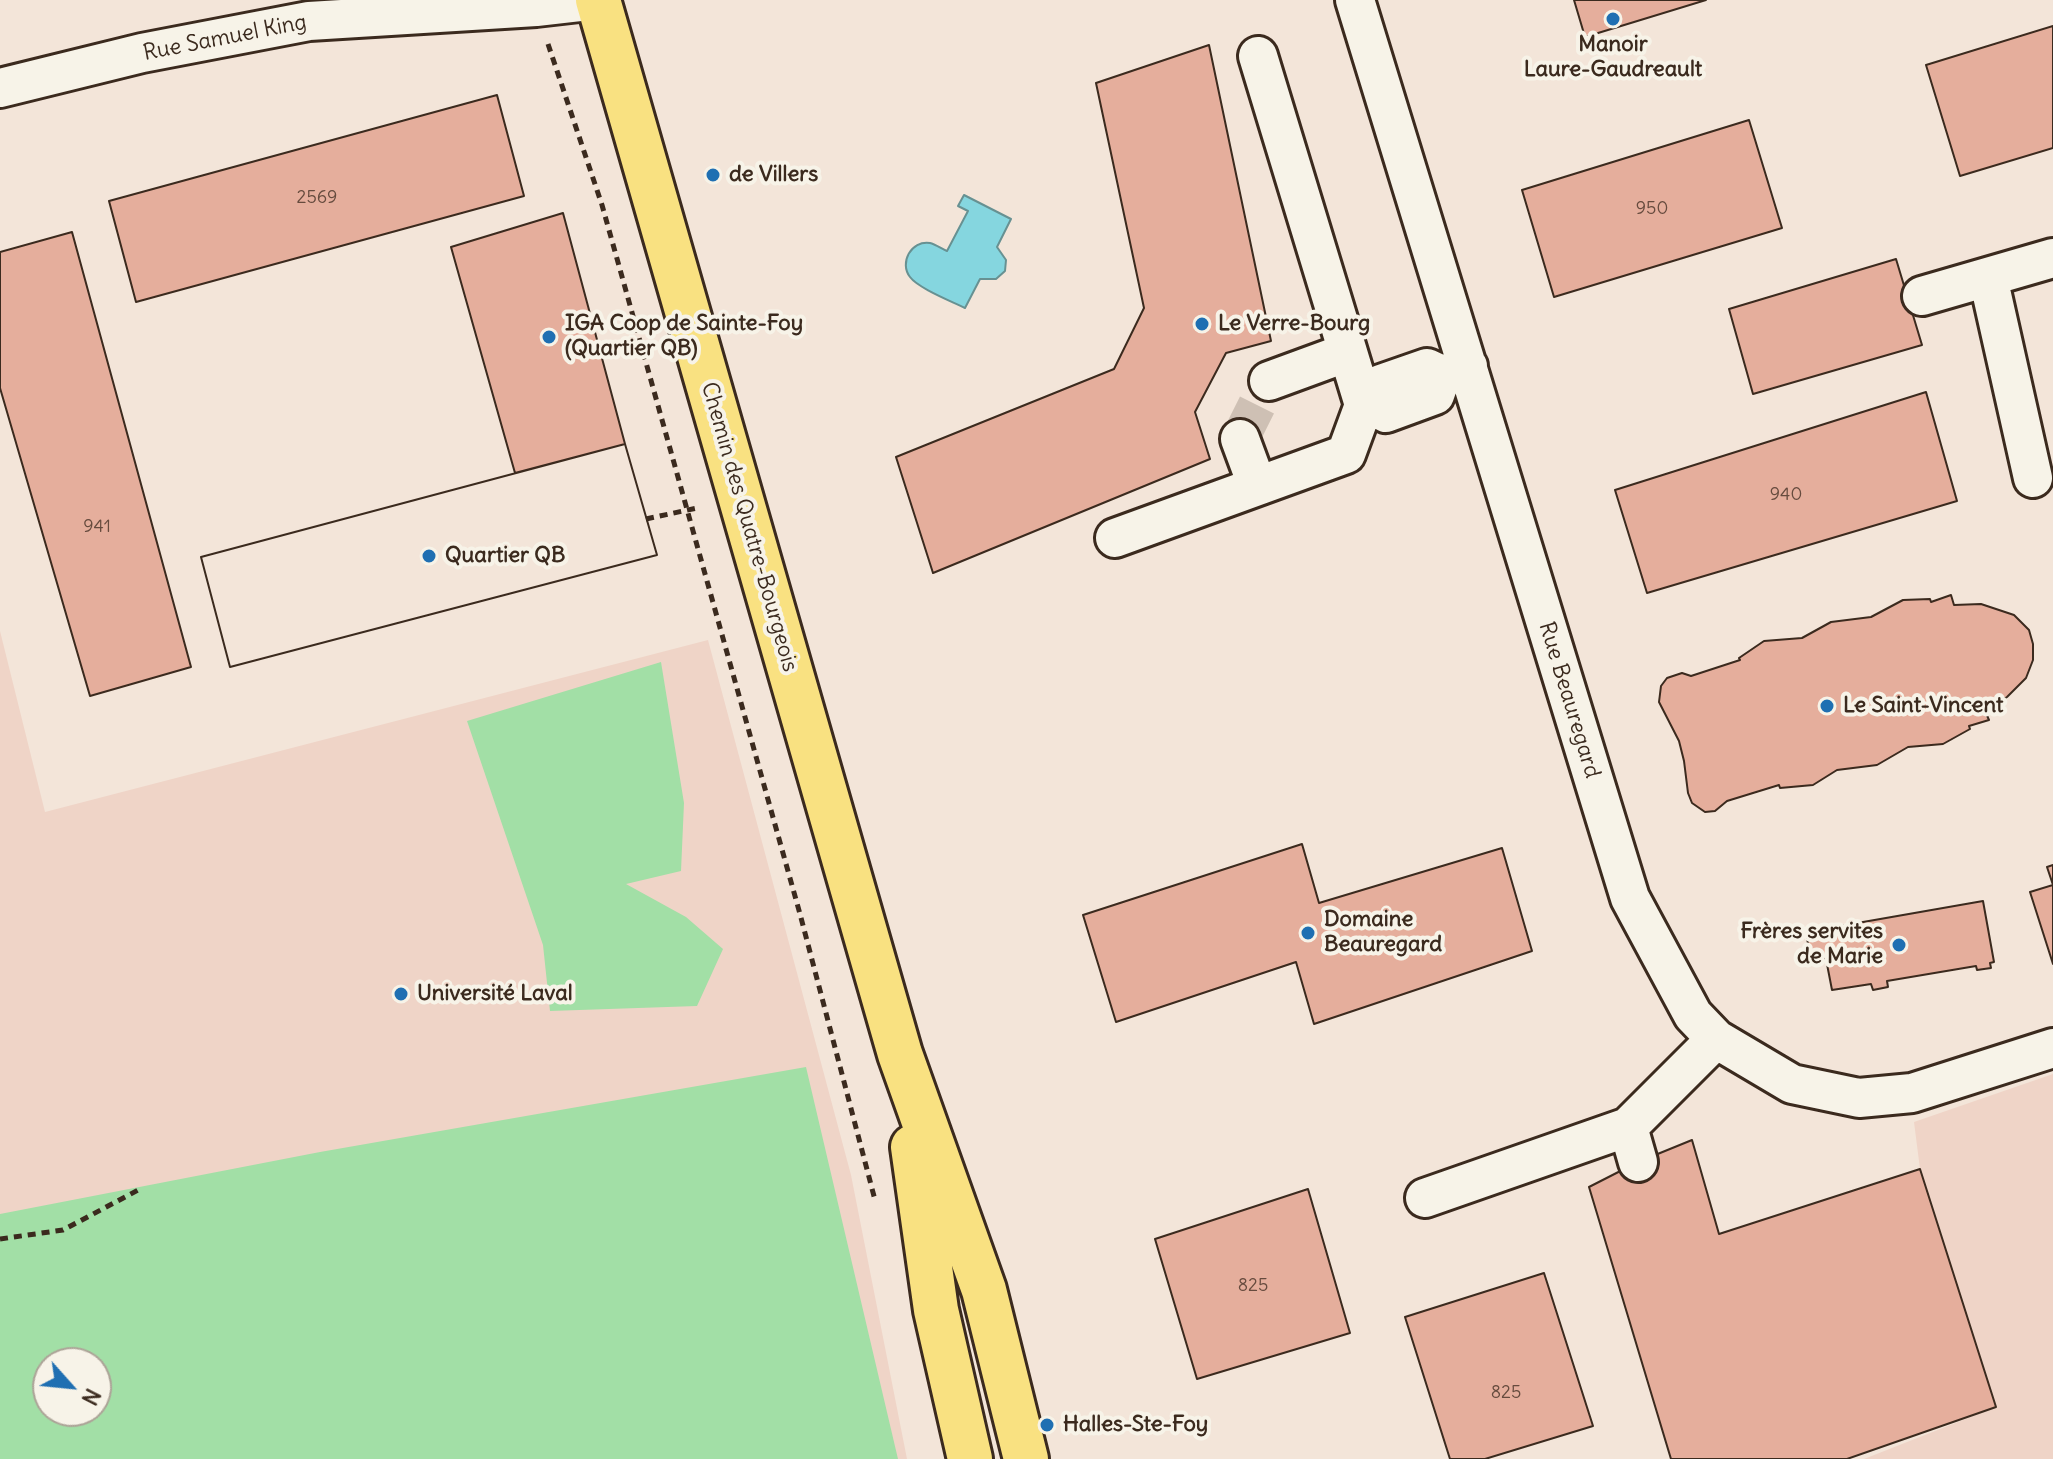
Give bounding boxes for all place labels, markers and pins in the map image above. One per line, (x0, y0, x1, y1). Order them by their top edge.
marker: Manoir Laure-Gaudreault (1604, 10, 1622, 28)
place label: Manoir Laure-Gaudreault (1524, 32, 1702, 84)
place label: de Villers (729, 162, 818, 188)
marker: de Villers (704, 166, 722, 184)
place label: IGA Coop de Sainte-Foy (Quartier QB) (565, 311, 803, 362)
place label: Le Verre-Bourg (1218, 311, 1370, 337)
marker: Le Verre-Bourg (1193, 315, 1211, 333)
marker: IGA Coop de Sainte-Foy (Quartier QB) (540, 328, 558, 346)
place label: Quartier QB (445, 543, 565, 569)
marker: Quartier QB (420, 547, 438, 565)
place label: Le Saint-Vincent (1843, 693, 2003, 719)
marker: Le Saint-Vincent (1818, 697, 1836, 715)
place label: Domaine Beauregard (1324, 907, 1442, 958)
place label: Frères servites de Marie (1740, 919, 1883, 970)
marker: Domaine Beauregard (1299, 924, 1317, 942)
marker: Frères servites de Marie (1890, 936, 1908, 954)
place label: Université Laval (417, 981, 573, 1007)
marker: Université Laval (392, 985, 410, 1003)
place label: Halles-Ste-Foy (1063, 1412, 1208, 1438)
marker: Halles-Ste-Foy (1038, 1416, 1056, 1434)

